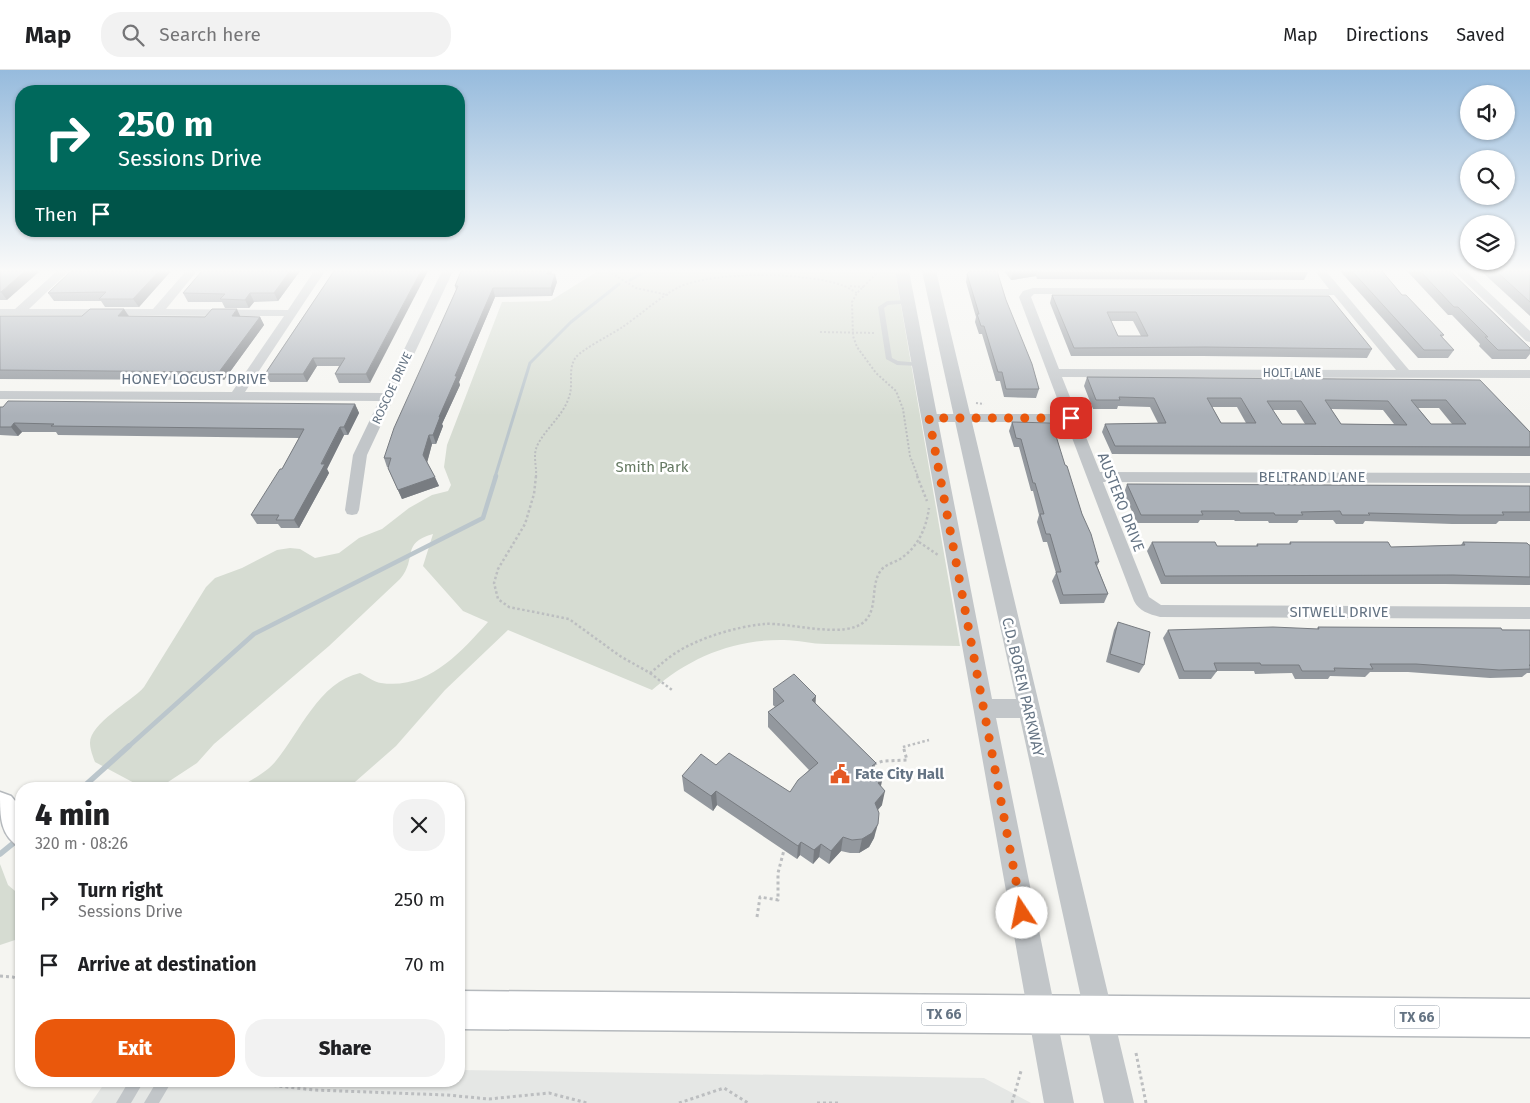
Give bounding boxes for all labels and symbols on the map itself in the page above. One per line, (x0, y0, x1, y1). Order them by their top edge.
street label: ROSCOE DRIVE (369, 350, 415, 426)
street label: HOLT LANE (1263, 366, 1321, 380)
street label: HONEY LOCUST DRIVE (121, 370, 267, 388)
pin (1050, 397, 1092, 439)
street label: AUSTERO DRIVE (1094, 450, 1148, 554)
park label: Smith Park (616, 458, 689, 476)
street label: BELTRAND LANE (1258, 468, 1366, 486)
street label: SITWELL DRIVE (1289, 603, 1389, 621)
street label: C.D. BOREN PARKWAY (998, 616, 1048, 759)
public building icon: Fate City Hall (829, 763, 851, 785)
place label: Fate City Hall (855, 765, 944, 783)
position arrow (995, 886, 1047, 938)
road number: TX 66 (922, 1002, 966, 1026)
road number: TX 66 (1394, 1006, 1440, 1029)

